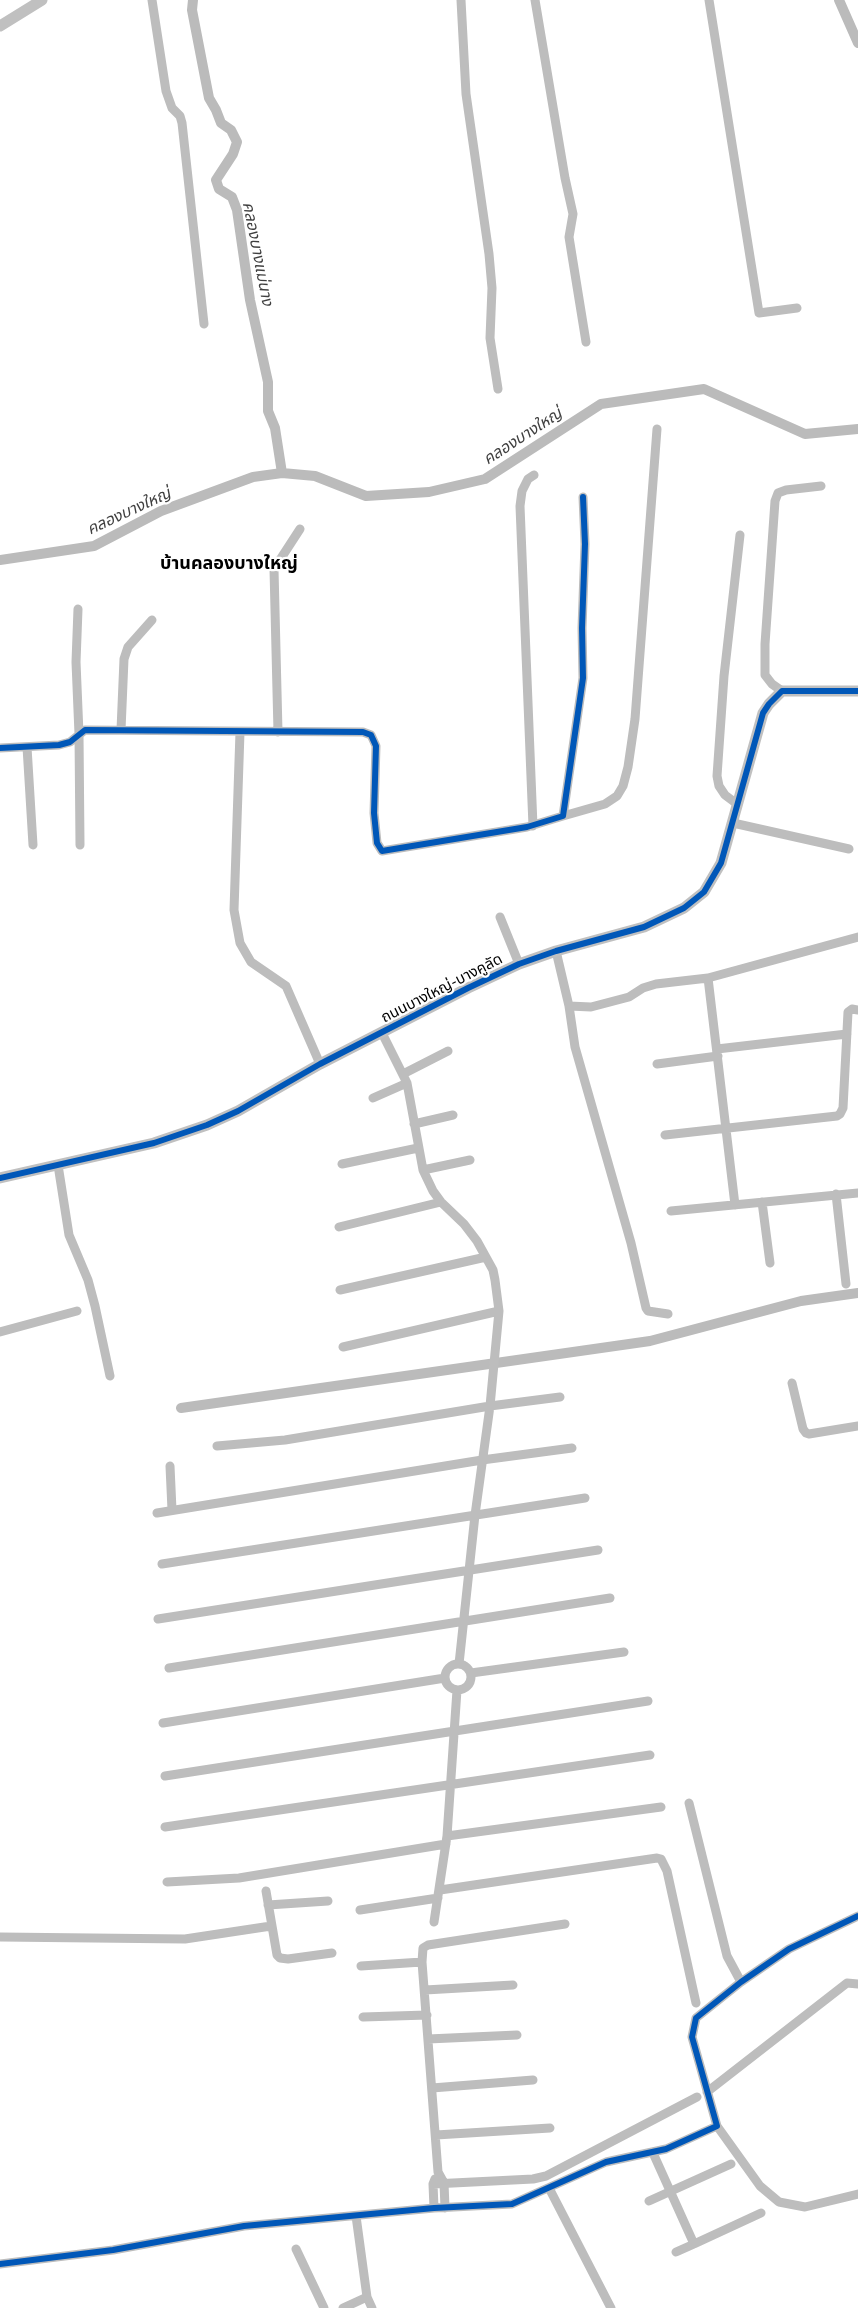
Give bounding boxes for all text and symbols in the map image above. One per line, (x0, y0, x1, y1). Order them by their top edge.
water label: คลองบางแม่นาง (238, 200, 276, 308)
water label: คลองบางใหญ่ (480, 404, 566, 470)
water label: คลองบางใหญ่ (84, 484, 174, 540)
district label: บ้านคลองบางใหญ่ (160, 553, 298, 575)
street label: ถนนบางใหญ่-บางคูลัด (378, 951, 506, 1027)

